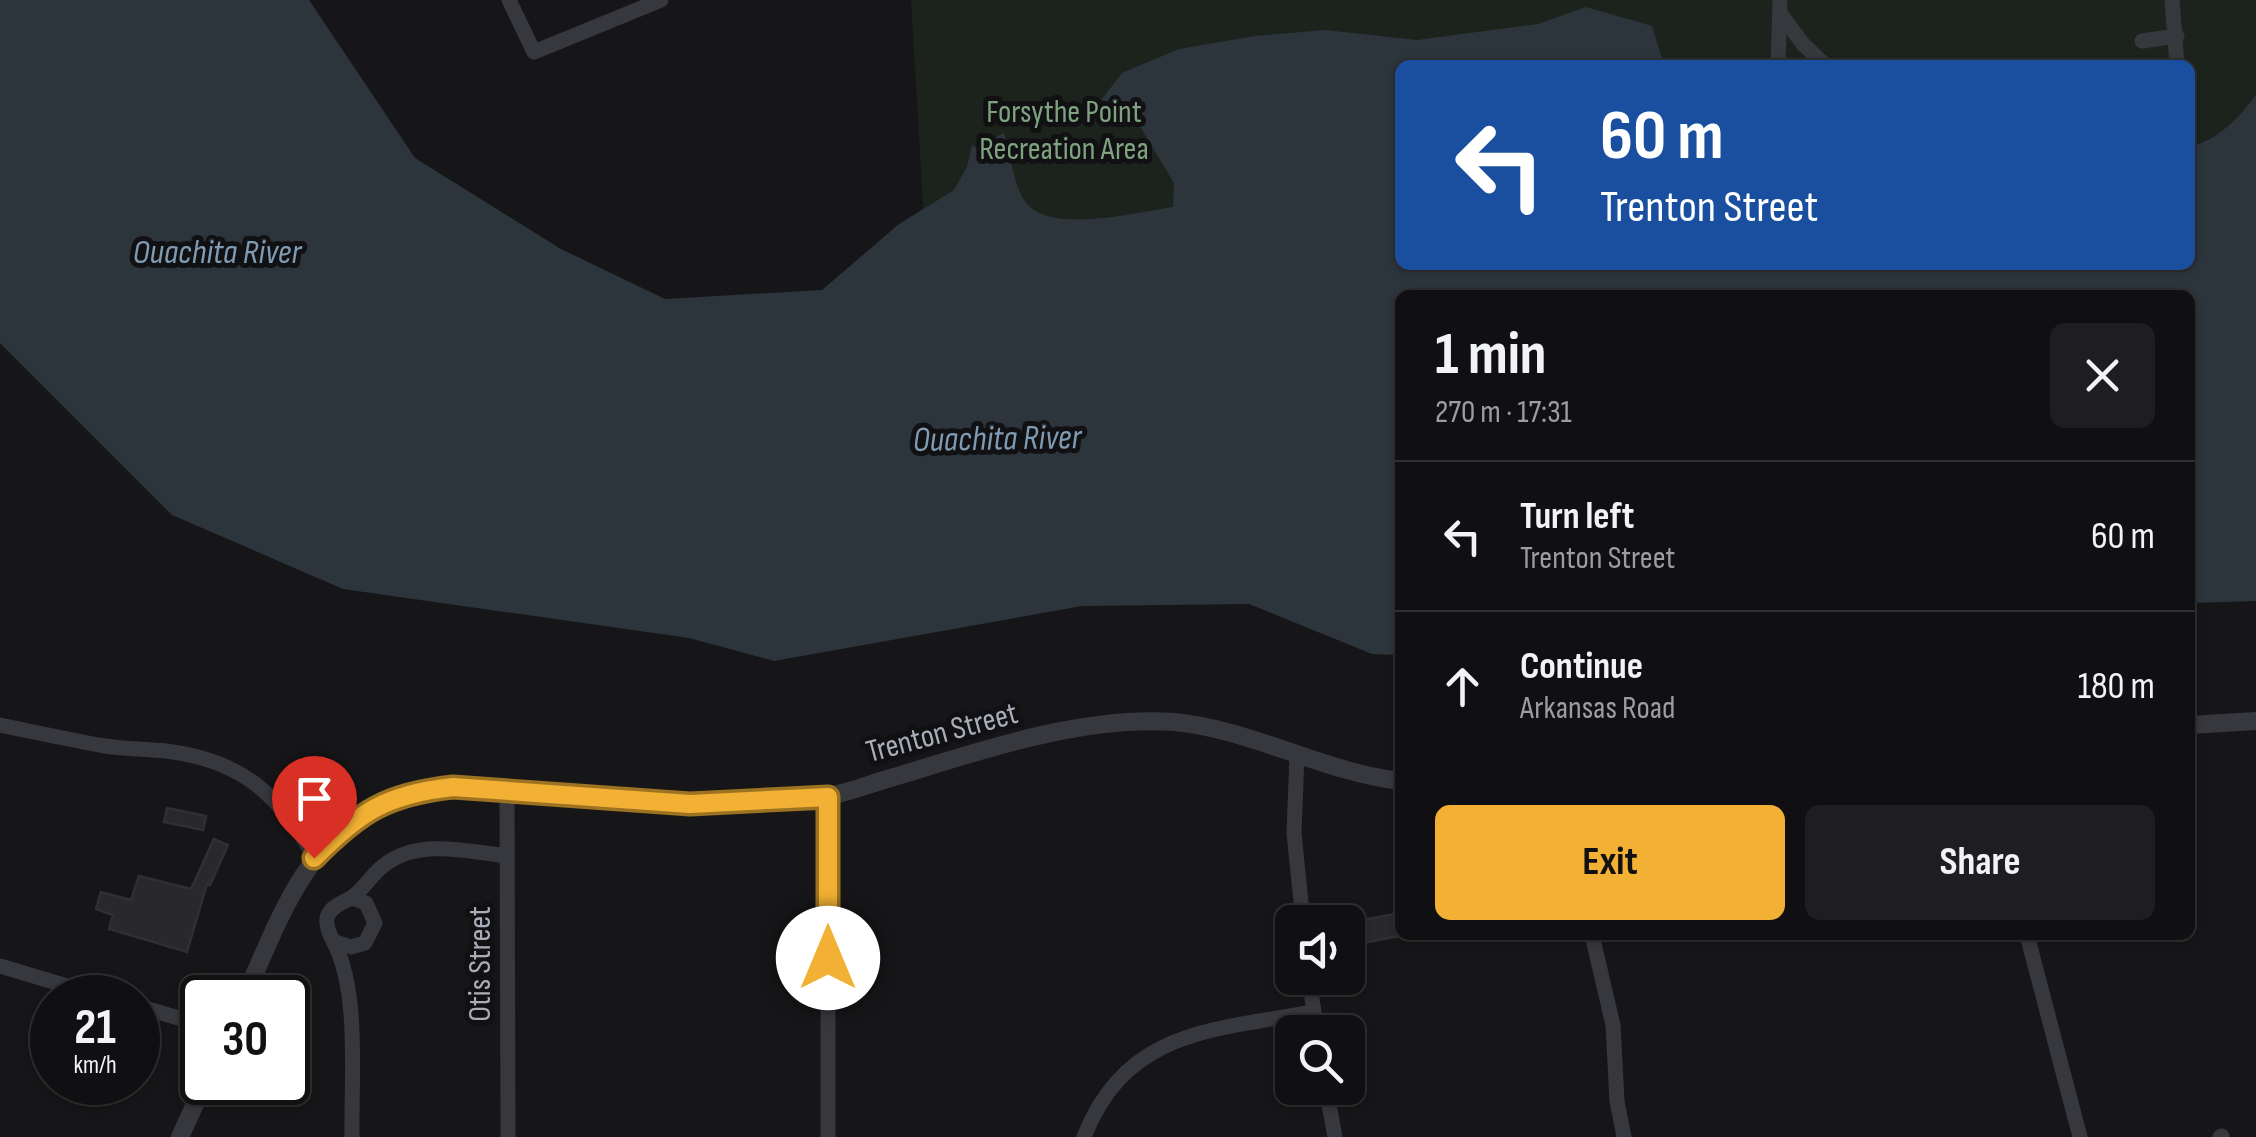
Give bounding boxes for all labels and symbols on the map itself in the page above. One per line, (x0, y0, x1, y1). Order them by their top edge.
park label: Forsythe Point Recreation Area (979, 93, 1149, 169)
water label: Ouachita River (133, 231, 302, 274)
water label: Ouachita River (912, 416, 1083, 462)
street label: Trenton Street (862, 694, 1022, 772)
pin (272, 756, 357, 859)
street label: Otis Street (461, 906, 500, 1022)
position arrow (776, 906, 880, 1010)
speed limit sign: 30 (180, 975, 310, 1105)

